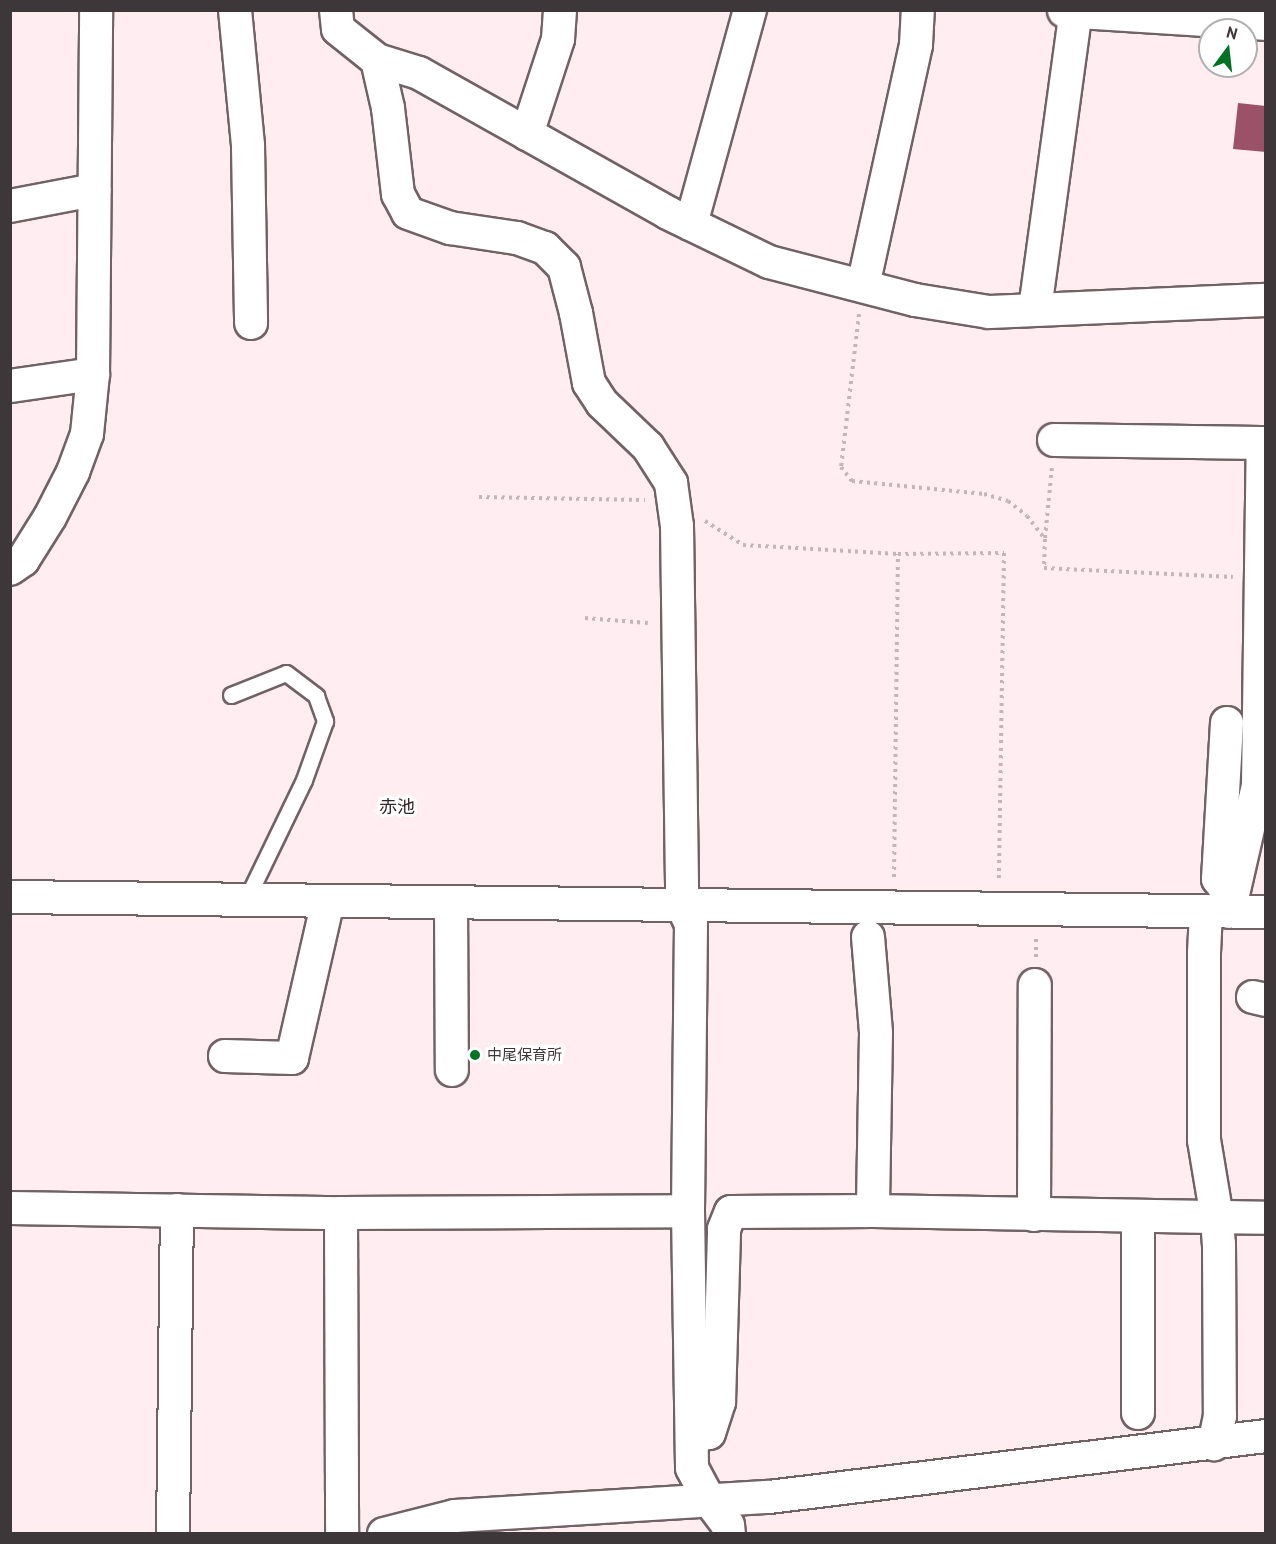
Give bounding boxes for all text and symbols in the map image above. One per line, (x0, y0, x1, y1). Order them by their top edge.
north arrow (1198, 18, 1258, 78)
text: N (1224, 22, 1240, 44)
district label: 赤池 (379, 796, 415, 818)
place label: 中尾保育所 (487, 1046, 562, 1064)
marker: 中尾保育所 (468, 1048, 482, 1062)

